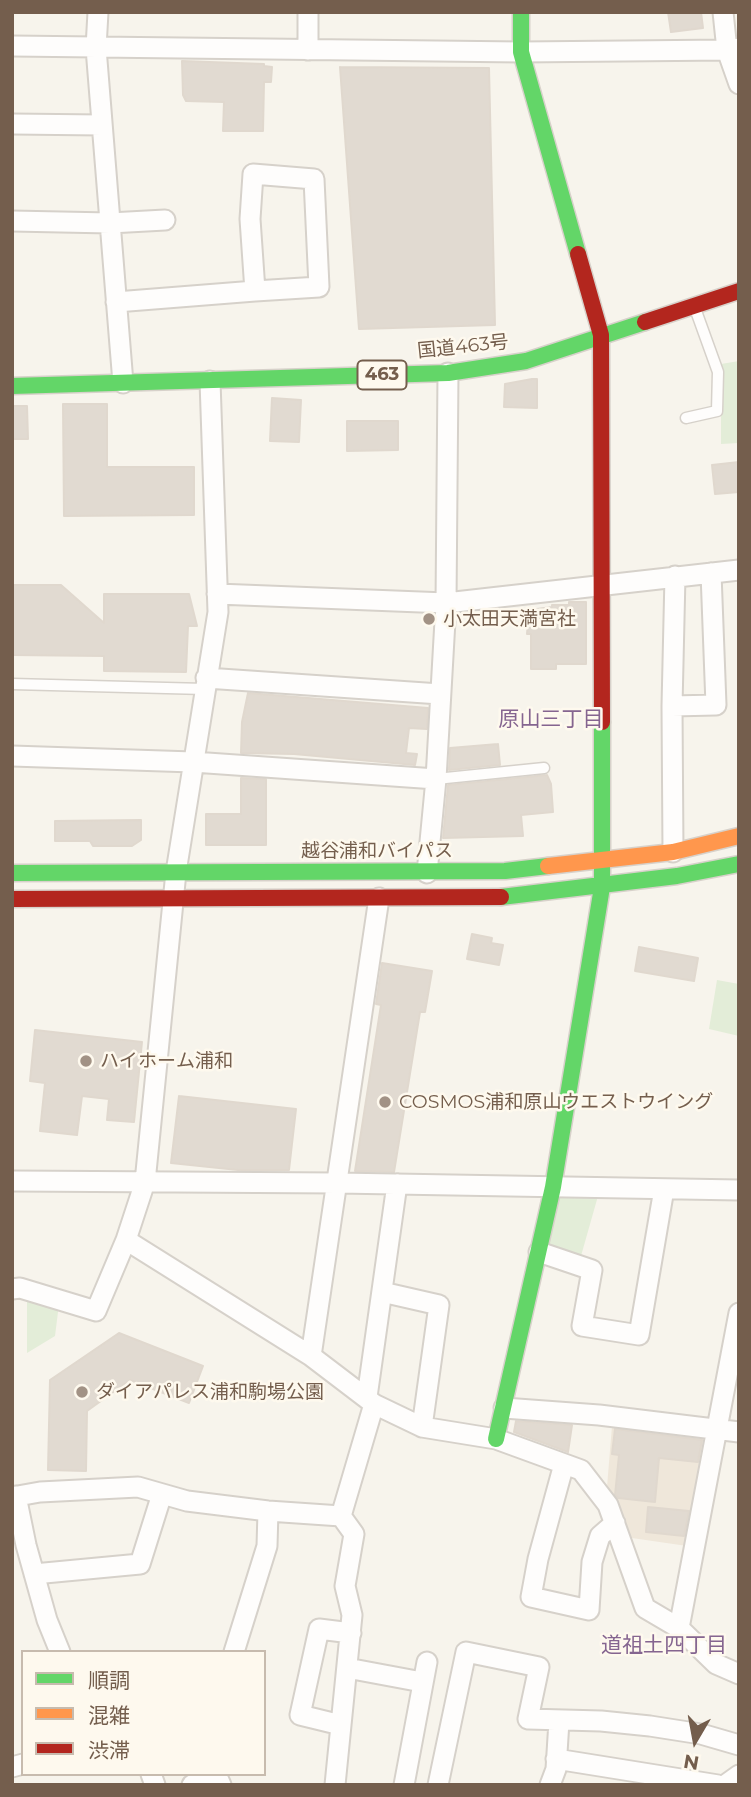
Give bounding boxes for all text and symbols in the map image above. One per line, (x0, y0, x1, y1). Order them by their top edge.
street label: 国道463号 (416, 331, 510, 363)
road number: 463 (358, 360, 406, 390)
place label: 小太田天満宮社 (443, 608, 576, 630)
marker: 小太田天満宮社 (421, 611, 437, 627)
district label: 原山三丁目 (499, 707, 603, 733)
street label: 越谷浦和バイパス (301, 840, 453, 862)
place label: ハイホーム浦和 (100, 1050, 233, 1072)
marker: ハイホーム浦和 (78, 1053, 94, 1069)
place label: COSMOS浦和原山ウエストウイング (399, 1091, 713, 1113)
marker: COSMOS浦和原山ウエストウイング (377, 1094, 393, 1110)
place label: ダイアパレス浦和駒場公園 (96, 1381, 324, 1403)
marker: ダイアパレス浦和駒場公園 (74, 1384, 90, 1400)
district label: 道祖土四丁目 (601, 1633, 727, 1659)
legend (21, 1650, 266, 1776)
text: 順調 (88, 1668, 130, 1693)
text: 混雑 (88, 1703, 130, 1728)
north arrow (660, 1706, 730, 1776)
text: 渋滞 (88, 1738, 130, 1763)
text: N (682, 1750, 701, 1775)

